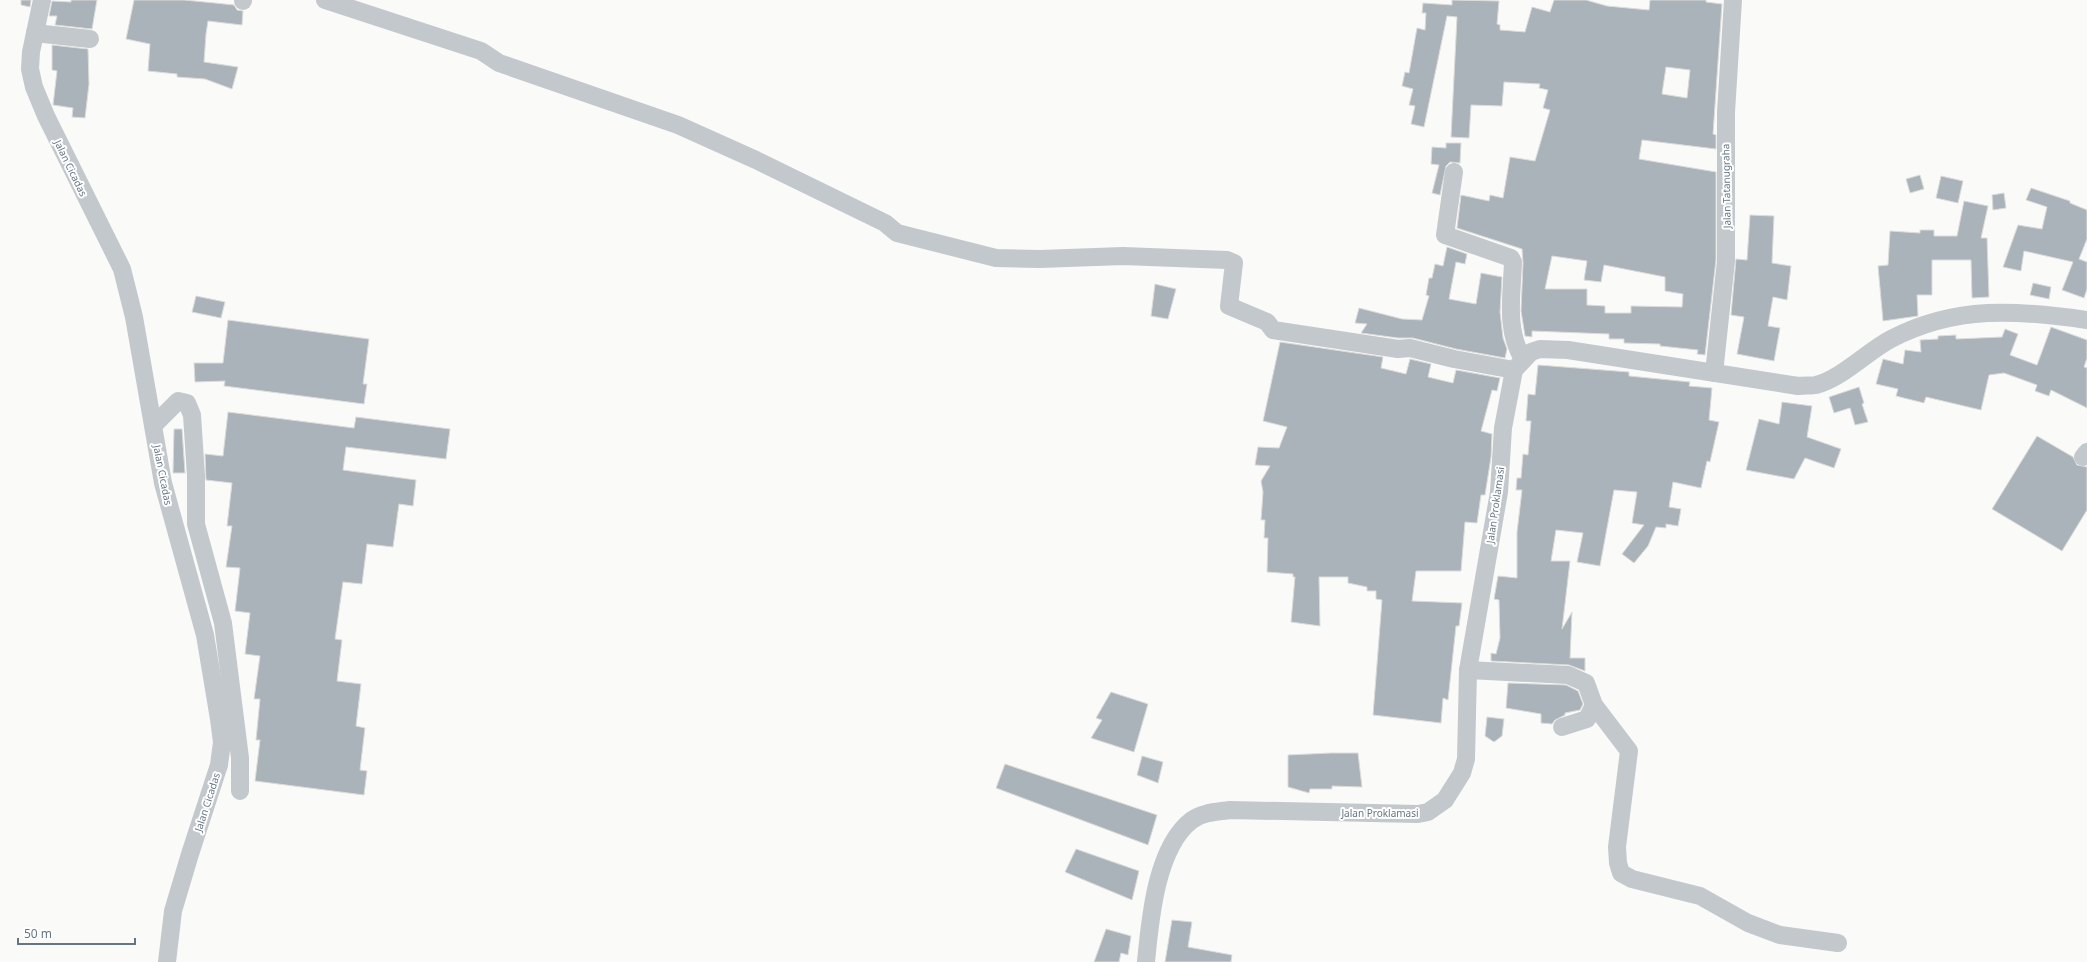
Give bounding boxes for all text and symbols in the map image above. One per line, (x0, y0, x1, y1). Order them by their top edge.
street label: Jalan Cicadas (51, 137, 91, 199)
street label: Jalan Tatanugraha (1718, 144, 1734, 229)
street label: Jalan Cicadas (150, 443, 176, 507)
street label: Jalan Proklamasi (1483, 466, 1507, 545)
street label: Jalan Cicadas (191, 771, 223, 834)
street label: Jalan Proklamasi (1340, 806, 1419, 820)
scale bar (18, 920, 135, 946)
text: 50 m (24, 925, 52, 942)

